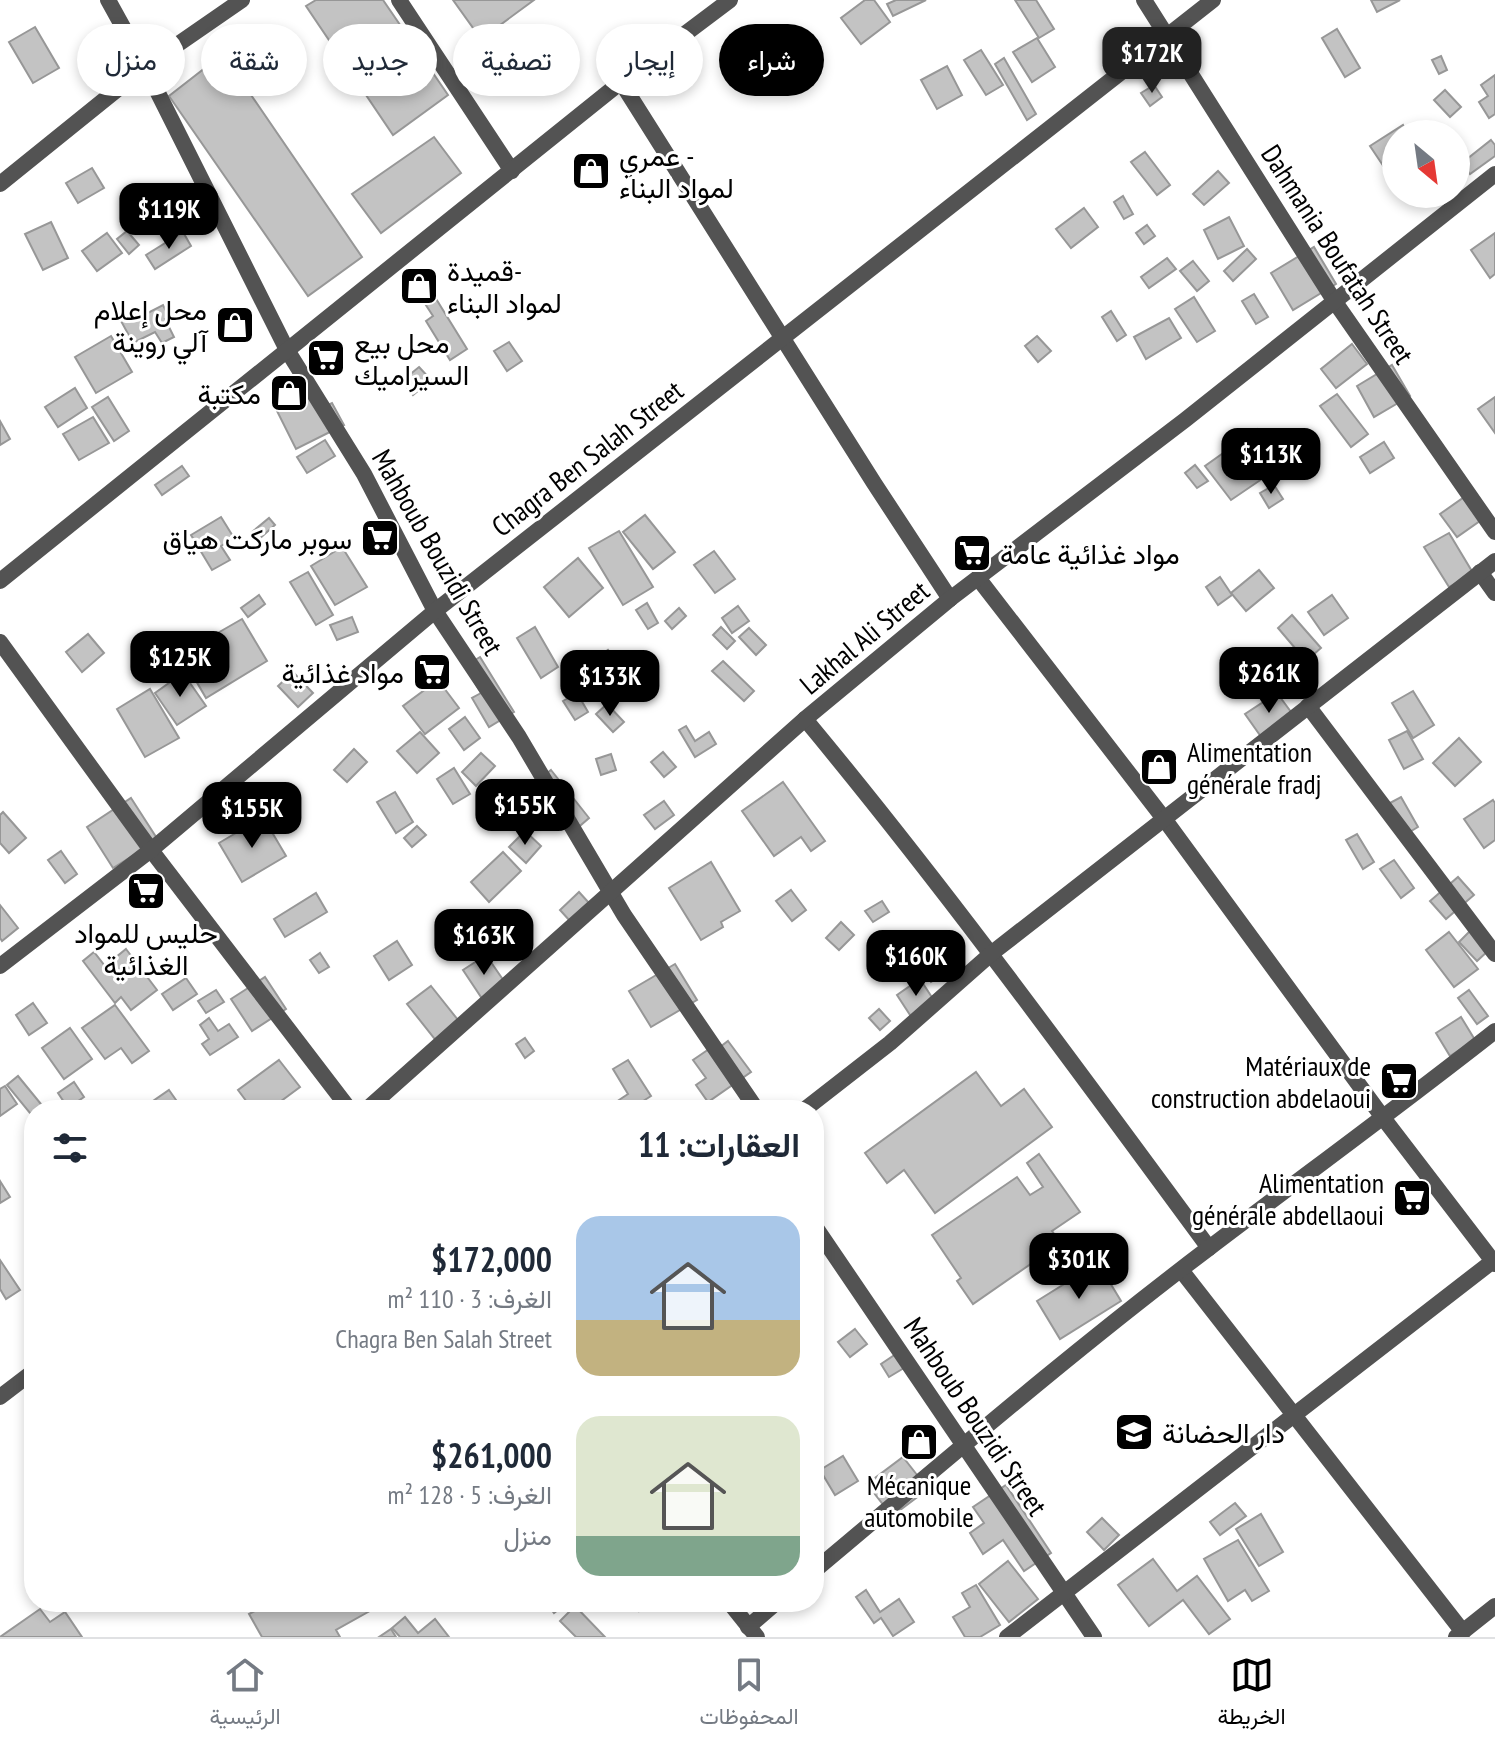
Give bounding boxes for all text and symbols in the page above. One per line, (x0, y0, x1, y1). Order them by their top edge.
chip: منزل (77, 24, 185, 96)
chip: شقة (201, 24, 307, 96)
chip: جديد (323, 24, 437, 96)
chip: تصفية (453, 24, 580, 96)
chip: إيجار (596, 24, 703, 96)
chip: شراء (719, 24, 824, 96)
pin: $172K (1096, 27, 1208, 95)
text: $172K (1120, 36, 1184, 69)
north arrow (1382, 120, 1470, 208)
map controls (1382, 120, 1470, 208)
place label: عمري - لمواد البناء (619, 137, 734, 206)
street label: Dahmania Boufatah Street (1253, 137, 1423, 371)
shop icon: عمري - لمواد البناء (570, 150, 612, 192)
pin: $119K (113, 183, 225, 251)
text: $119K (137, 192, 201, 225)
place label: قميدة- لمواد البناء (447, 252, 562, 321)
shop icon: قميدة- لمواد البناء (398, 265, 440, 307)
place label: محل إعلام آلي روينة (94, 291, 209, 365)
shop icon: محل إعلام آلي روينة (214, 304, 256, 346)
place label: محل بيع السيراميك (354, 324, 469, 393)
supermarket icon: محل بيع السيراميك (305, 337, 347, 379)
street label: Chagra Ben Salah Street (484, 371, 691, 544)
shop icon: مكتبة (268, 372, 310, 414)
place label: مكتبة (198, 375, 261, 412)
pin: $113K (1215, 428, 1327, 496)
text: $113K (1239, 437, 1303, 470)
street label: Mahboub Bouzidi Street (364, 442, 512, 662)
supermarket icon: سوبر ماركت هياق (359, 517, 401, 559)
place label: سوبر ماركت هياق (163, 520, 352, 557)
supermarket icon: مواد غذائية عامة (951, 532, 993, 574)
place label: مواد غذائية عامة (1000, 535, 1180, 572)
street label: Lakhal Ali Street (791, 572, 937, 702)
pin: $125K (124, 631, 236, 699)
text: $125K (148, 640, 212, 673)
pin: $261K (1213, 647, 1325, 715)
pin: $133K (554, 650, 666, 718)
supermarket icon: مواد غذائية (411, 651, 453, 693)
place label: مواد غذائية (282, 654, 404, 691)
text: $261K (1237, 656, 1301, 689)
text: $133K (578, 659, 642, 692)
place label: Alimentation générale fradj (1187, 733, 1322, 802)
shop icon: Alimentation générale fradj (1138, 746, 1180, 788)
pin: $155K (469, 779, 581, 847)
pin: $155K (196, 782, 308, 850)
text: $155K (493, 788, 557, 821)
text: $155K (220, 791, 284, 824)
supermarket icon: حليس للمواد الغذائية (125, 870, 167, 912)
pin: $163K (428, 909, 540, 977)
place label: حليس للمواد الغذائية (74, 914, 218, 983)
text: $163K (452, 918, 516, 951)
pin: $160K (860, 930, 972, 998)
text: $160K (884, 939, 948, 972)
place label: Matériaux de construction abdelaoui (1151, 1047, 1371, 1116)
supermarket icon: Matériaux de construction abdelaoui (1378, 1060, 1420, 1102)
text: العقارات: 11 (638, 1122, 800, 1166)
icon: filters (48, 1126, 92, 1170)
place label: Alimentation générale abdellaoui (1192, 1164, 1384, 1233)
supermarket icon: Alimentation générale abdellaoui (1391, 1177, 1433, 1219)
pin: $301K (1023, 1233, 1135, 1301)
text: $172,000 (431, 1237, 552, 1281)
text: $301K (1047, 1242, 1111, 1275)
icon: home (640, 1248, 736, 1344)
text: الغرف: 3 · 110 m² (388, 1282, 552, 1315)
street label: Mahboub Bouzidi Street (896, 1310, 1056, 1523)
text: Chagra Ben Salah Street (335, 1322, 552, 1355)
school or university icon: دار الحضانة (1113, 1411, 1155, 1453)
place label: دار الحضانة (1162, 1414, 1285, 1451)
shop icon: Mécanique automobile (898, 1421, 940, 1463)
text: $261,000 (431, 1433, 552, 1477)
icon: home (640, 1448, 736, 1544)
place label: Mécanique automobile (864, 1466, 974, 1535)
text: الغرف: 5 · 128 m² (388, 1478, 552, 1511)
text: منزل (503, 1519, 552, 1552)
tab: الرئيسية (209, 1653, 281, 1736)
tab: المحفوظات (699, 1653, 799, 1736)
tab: الخريطة (1218, 1653, 1286, 1736)

